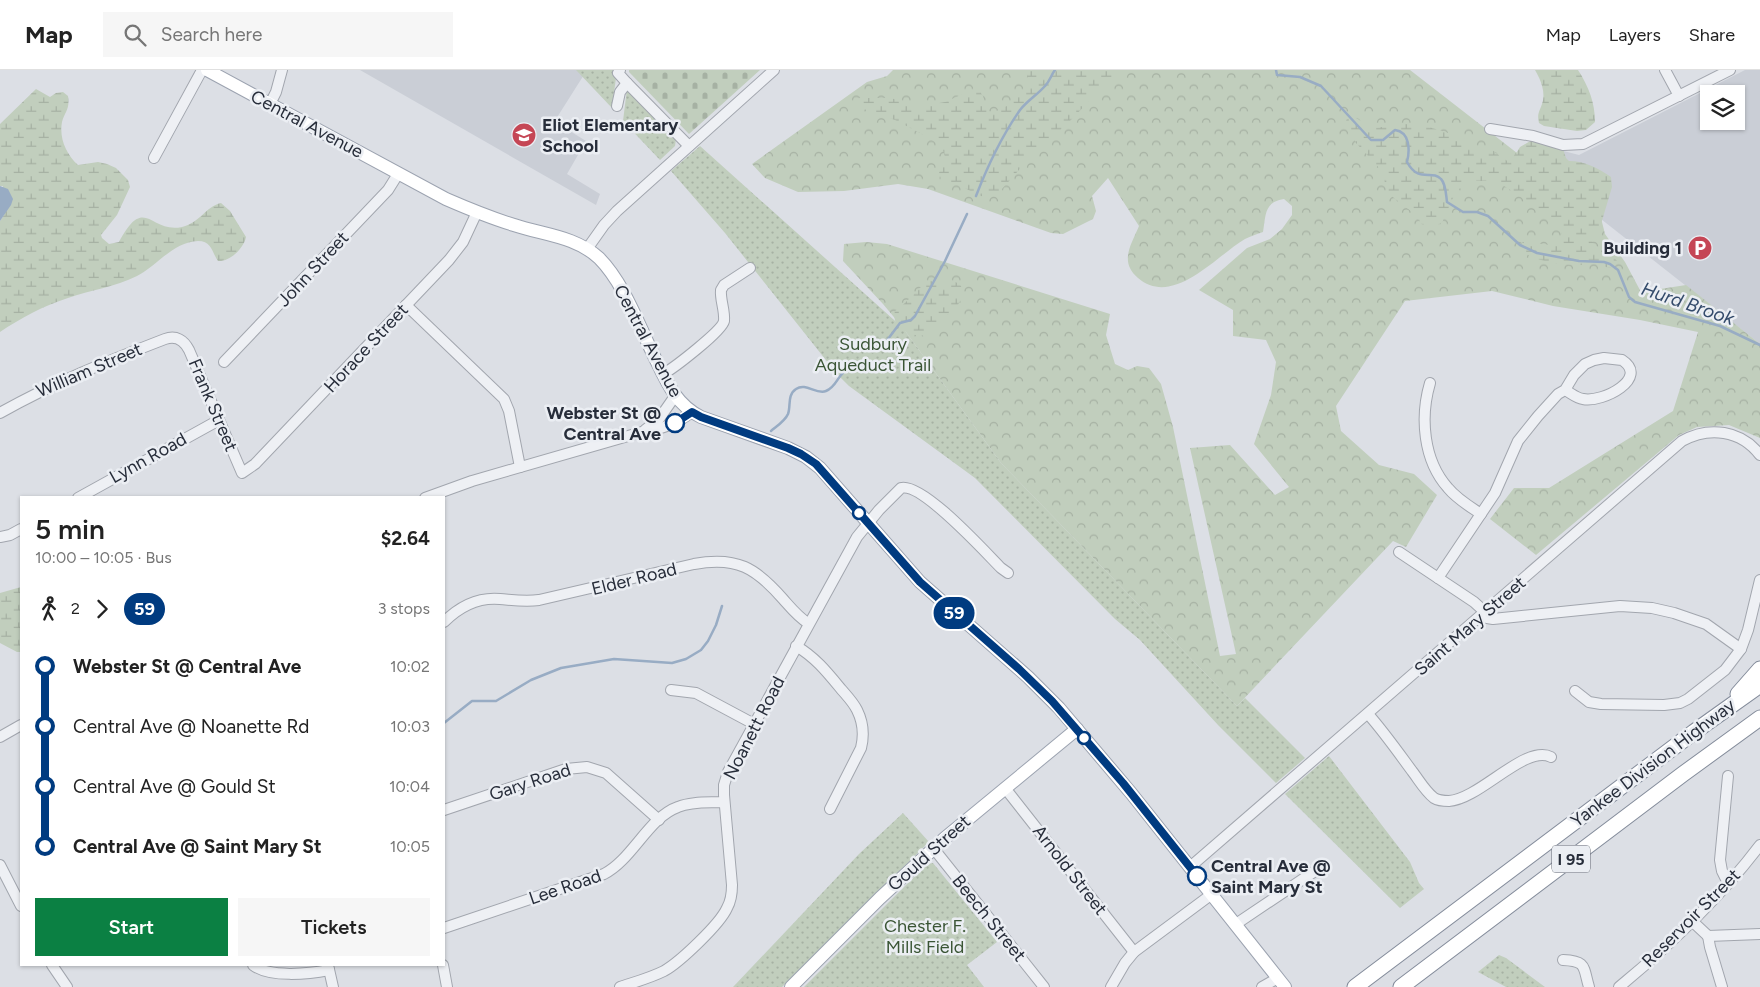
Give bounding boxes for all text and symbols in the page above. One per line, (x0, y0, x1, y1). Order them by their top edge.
search box (103, 12, 453, 57)
text: Map (25, 20, 73, 49)
icon: search (121, 21, 149, 49)
text: Search here (161, 23, 262, 46)
text: Map (1546, 24, 1581, 46)
text: Layers (1609, 24, 1661, 46)
text: Share (1689, 24, 1735, 46)
street label: Central Avenue (247, 85, 367, 163)
map controls (1700, 85, 1745, 130)
button: layers (1700, 85, 1745, 130)
place label: Eliot Elementary School (542, 114, 679, 157)
school or university icon: Eliot Elementary School (511, 122, 537, 148)
street label: John Street (273, 227, 353, 311)
parking icon: Building 1 (1687, 235, 1713, 261)
place label: Building 1 (1603, 237, 1682, 259)
water label: Hurd Brook (1638, 277, 1738, 330)
street label: Central Avenue (609, 281, 687, 401)
street label: Horace Street (319, 299, 413, 397)
park label: Sudbury Aqueduct Trail (815, 333, 931, 376)
street label: William Street (33, 338, 145, 402)
street label: Frank Street (184, 355, 242, 455)
place label: Webster St @ Central Ave (546, 402, 661, 445)
marker: Webster St @ Central Ave (665, 413, 685, 433)
street label: Lynn Road (106, 428, 190, 488)
unlabelled marker (852, 506, 866, 520)
text: 5 min (35, 512, 105, 546)
text: $2.64 (381, 527, 430, 550)
text: 10:00 – 10:05 · Bus (35, 548, 172, 567)
street label: Elder Road (589, 558, 679, 600)
street label: Saint Mary Street (1410, 571, 1530, 680)
icon: walk (35, 595, 63, 623)
icon: forward (88, 595, 116, 623)
line badge: 59 (932, 597, 976, 629)
text: 59 (134, 598, 155, 620)
text: 2 (71, 599, 80, 618)
text: 3 stops (378, 599, 430, 618)
text: 59 (944, 602, 964, 624)
text: Webster St @ Central Ave (73, 655, 301, 678)
text: 10:02 (390, 657, 430, 676)
street label: Noanett Road (719, 673, 789, 783)
street label: Yankee Division Highway (1567, 694, 1740, 832)
text: Central Ave @ Noanette Rd (73, 715, 310, 738)
text: 10:03 (390, 717, 430, 736)
unlabelled marker (1077, 731, 1091, 745)
street label: Gary Road (487, 759, 573, 805)
text: Central Ave @ Gould St (73, 775, 276, 798)
text: 10:04 (389, 777, 430, 796)
street label: Gould Street (883, 810, 975, 896)
street label: Arnold Street (1028, 821, 1112, 920)
text: Central Ave @ Saint Mary St (73, 835, 322, 858)
text: 10:05 (390, 837, 430, 856)
road number: I 95 (1552, 846, 1590, 872)
place label: Central Ave @ Saint Mary St (1211, 855, 1331, 898)
street label: Lee Road (526, 864, 604, 910)
street label: Reservoir Street (1637, 864, 1745, 972)
marker: Central Ave @ Saint Mary St (1187, 866, 1207, 886)
street label: Beech Street (947, 870, 1031, 966)
button: Start (35, 898, 228, 956)
button: Tickets (238, 898, 430, 956)
park label: Chester F. Mills Field (884, 915, 966, 958)

